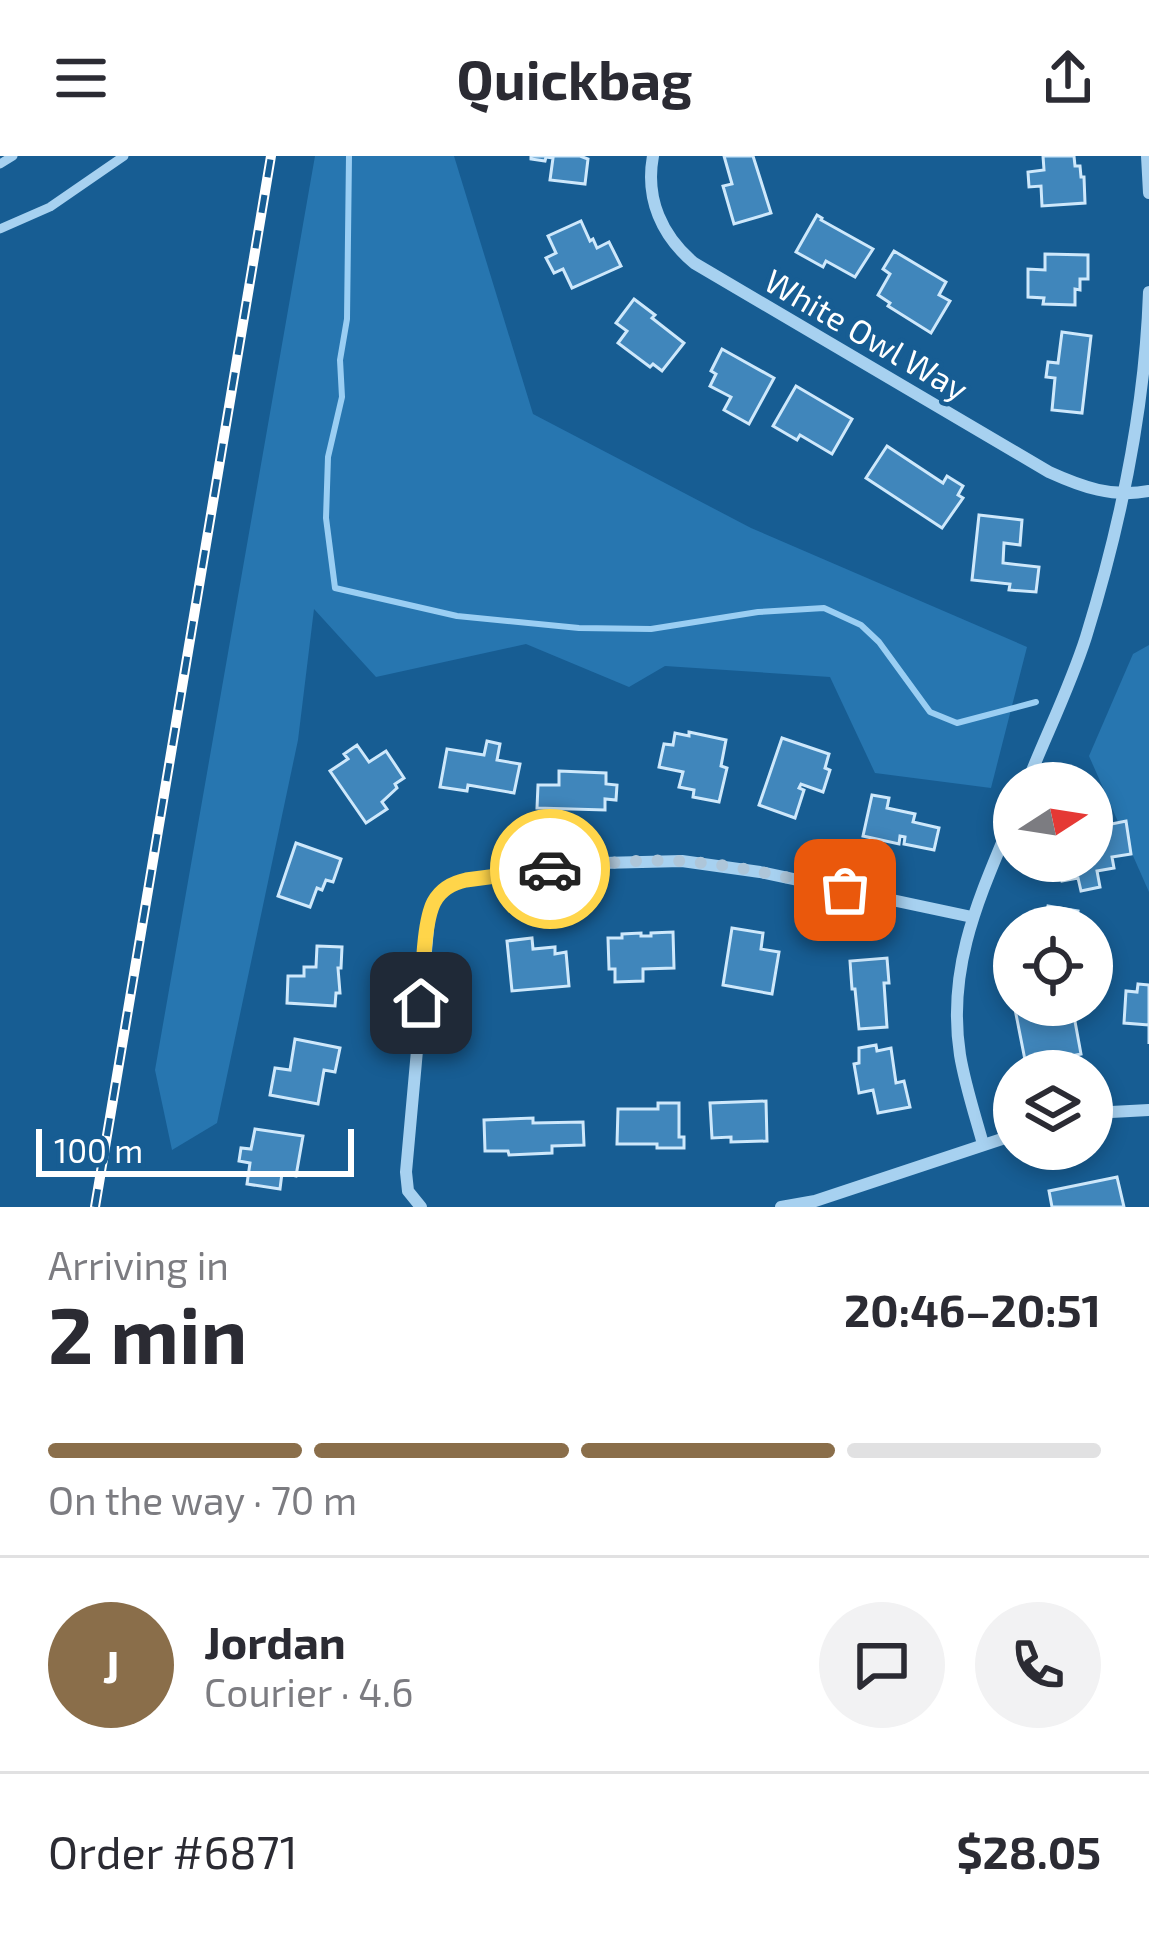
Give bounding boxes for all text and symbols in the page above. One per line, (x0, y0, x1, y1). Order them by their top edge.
icon: menu (48, 45, 114, 111)
icon: share (1035, 45, 1101, 111)
text: Quickbag (457, 46, 692, 111)
street label: White Owl Way (758, 260, 976, 408)
north arrow (993, 762, 1113, 882)
map controls (993, 762, 1113, 1170)
courier (490, 809, 610, 929)
icon: car (517, 836, 583, 902)
pin (794, 839, 896, 941)
icon: bag (812, 857, 878, 923)
button: locate (993, 906, 1113, 1026)
pin (370, 952, 472, 1054)
icon: home (388, 970, 454, 1036)
button: layers (993, 1050, 1113, 1170)
scale bar (36, 1123, 354, 1176)
text: 100 m (54, 1130, 143, 1170)
text: Arriving in (48, 1241, 229, 1288)
text: 20:46–20:51 (844, 1282, 1101, 1336)
text: 2 min (48, 1286, 247, 1380)
text: On the way · 70 m (48, 1476, 357, 1523)
button: chat (819, 1602, 945, 1728)
button: phone (975, 1602, 1101, 1728)
text: Jordan (204, 1614, 346, 1668)
text: J (103, 1638, 119, 1692)
text: Courier · 4.6 (204, 1668, 414, 1715)
text: Order #6871 (48, 1824, 298, 1878)
text: $28.05 (957, 1824, 1101, 1878)

